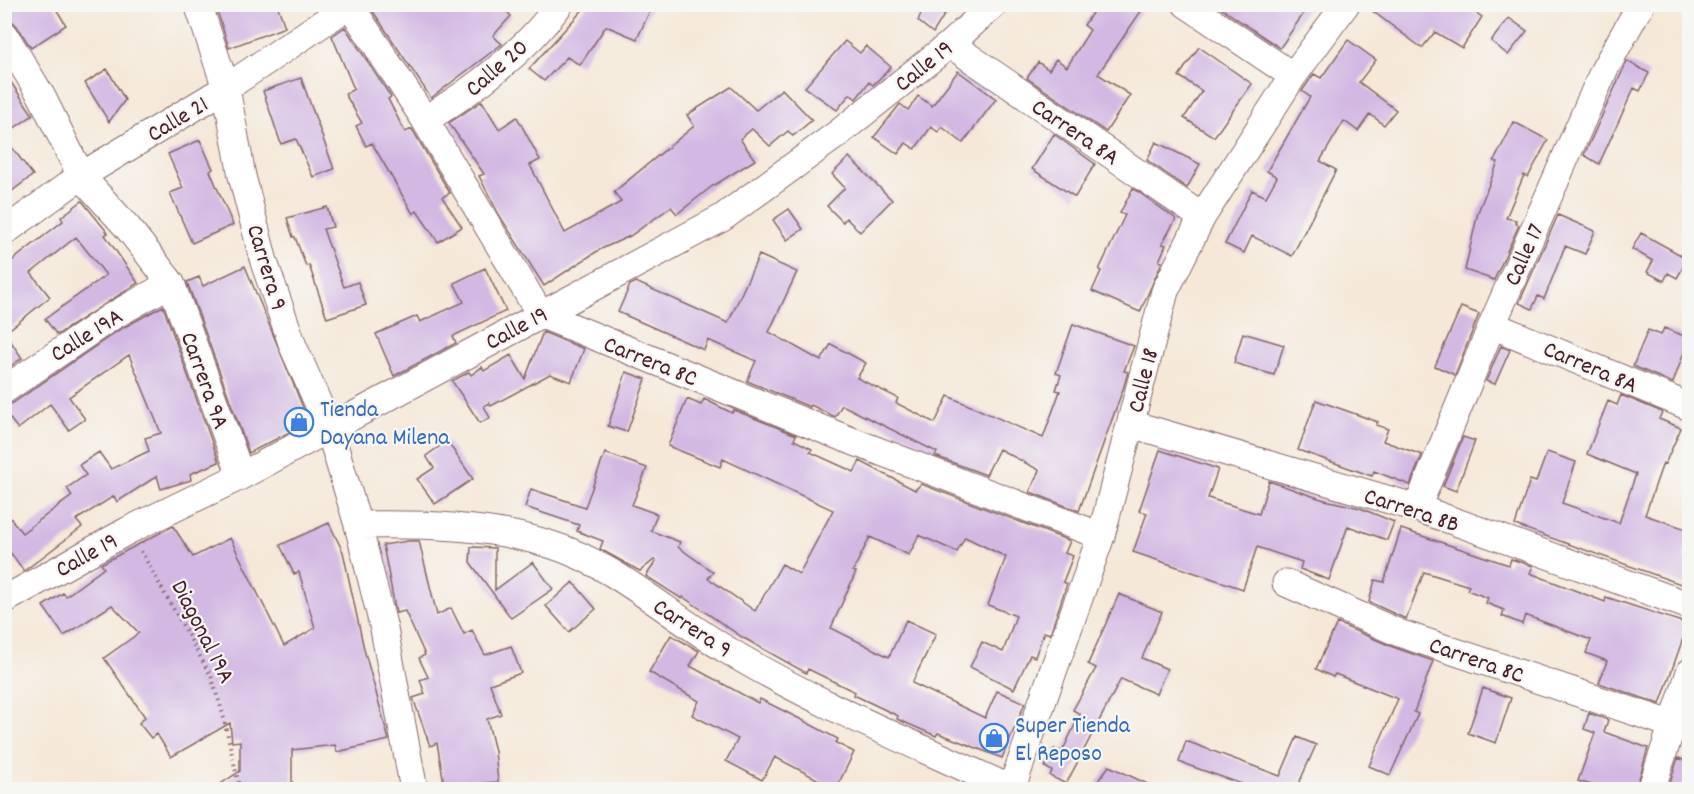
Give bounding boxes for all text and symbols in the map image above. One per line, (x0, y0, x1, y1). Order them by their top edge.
street label: Calle 20 (459, 32, 537, 106)
street label: Calle 19 (888, 33, 962, 102)
street label: Calle 21 (141, 89, 216, 152)
street label: Carrera 8A (1023, 91, 1125, 176)
street label: Calle 17 (1497, 219, 1554, 292)
street label: Carrera 9 (236, 221, 294, 315)
street label: Calle 19 (480, 299, 555, 360)
street label: Calle 19A (45, 301, 131, 372)
street label: Carrera 9A (170, 328, 236, 434)
street label: Carrera 8C (598, 329, 702, 397)
street label: Carrera 8A (1537, 334, 1642, 404)
street label: Calle 18 (1120, 345, 1169, 417)
place label: Tienda Dayana Milena (320, 394, 450, 456)
shop icon: Tienda Dayana Milena (283, 406, 315, 438)
street label: Carrera 8B (1359, 481, 1463, 543)
street label: Calle 19 (50, 526, 125, 588)
street label: Diagonal 19A (161, 575, 242, 690)
street label: Carrera 9 (645, 591, 738, 668)
street label: Carrera 8C (1424, 630, 1528, 694)
place label: Super Tienda El Reposo (1015, 710, 1131, 772)
shop icon: Super Tienda El Reposo (978, 722, 1010, 754)

